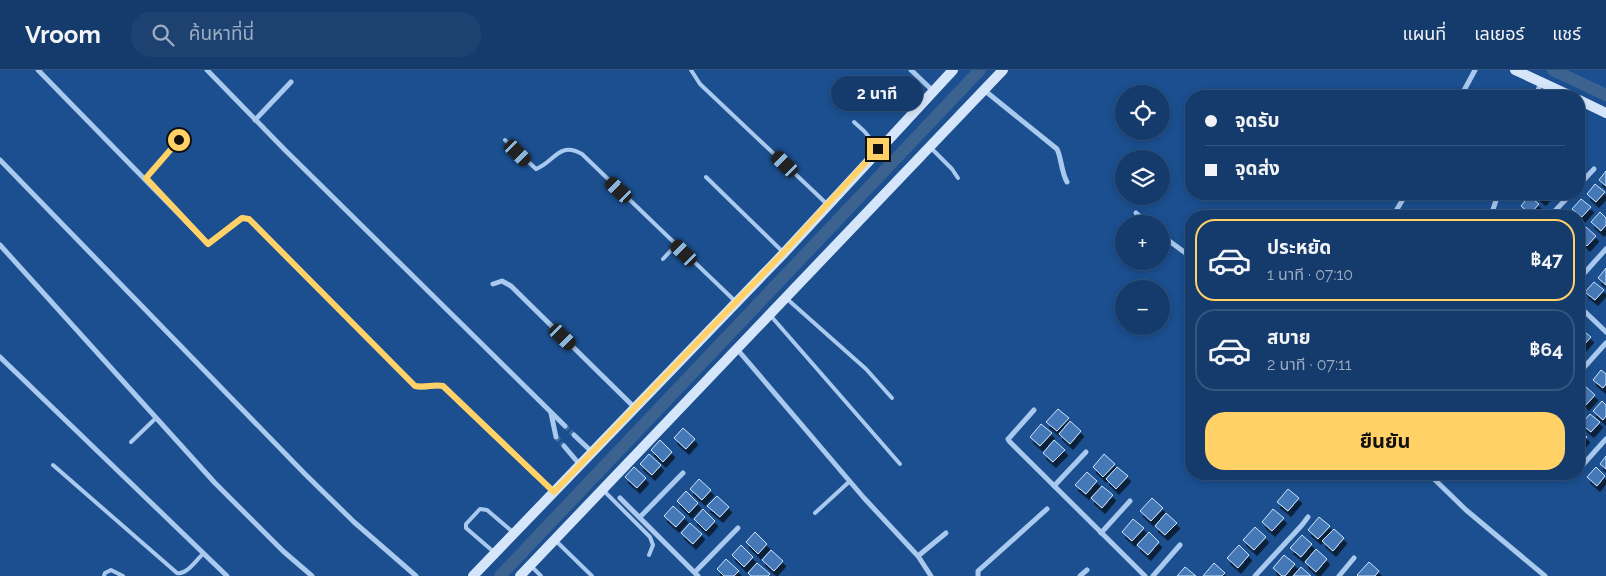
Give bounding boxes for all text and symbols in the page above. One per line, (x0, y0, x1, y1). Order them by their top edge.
search box (131, 12, 481, 57)
text: Vroom (25, 20, 101, 49)
icon: search (149, 21, 177, 49)
text: ค้นหาที่นี่ (189, 22, 254, 44)
text: แผนที่ (1402, 23, 1446, 44)
text: เลเยอร์ (1474, 23, 1524, 44)
text: แชร์ (1552, 23, 1581, 44)
callout: 2 นาที (832, 77, 924, 112)
text: 2 นาที (857, 84, 897, 103)
map controls (1115, 85, 1170, 335)
button: locate (1115, 85, 1170, 140)
text: จุดรับ (1235, 109, 1280, 131)
route start (168, 129, 190, 151)
car (502, 137, 533, 169)
route end (867, 138, 889, 160)
car (768, 148, 801, 180)
button: layers (1115, 150, 1170, 205)
text: จุดส่ง (1235, 157, 1280, 179)
car (602, 174, 635, 206)
button: + (1115, 215, 1170, 270)
text: ประหยัด (1267, 236, 1331, 258)
car (668, 237, 699, 269)
icon: car (1207, 238, 1252, 283)
text: ฿47 (1530, 248, 1563, 270)
text: 1 นาที · 07:10 (1267, 265, 1353, 284)
button: − (1115, 280, 1170, 335)
car (546, 321, 579, 353)
text: สบาย (1267, 326, 1311, 348)
icon: car (1207, 328, 1252, 373)
text: ฿64 (1530, 338, 1563, 360)
text: 2 นาที · 07:11 (1267, 355, 1352, 374)
button: ยืนยัน (1205, 412, 1565, 470)

